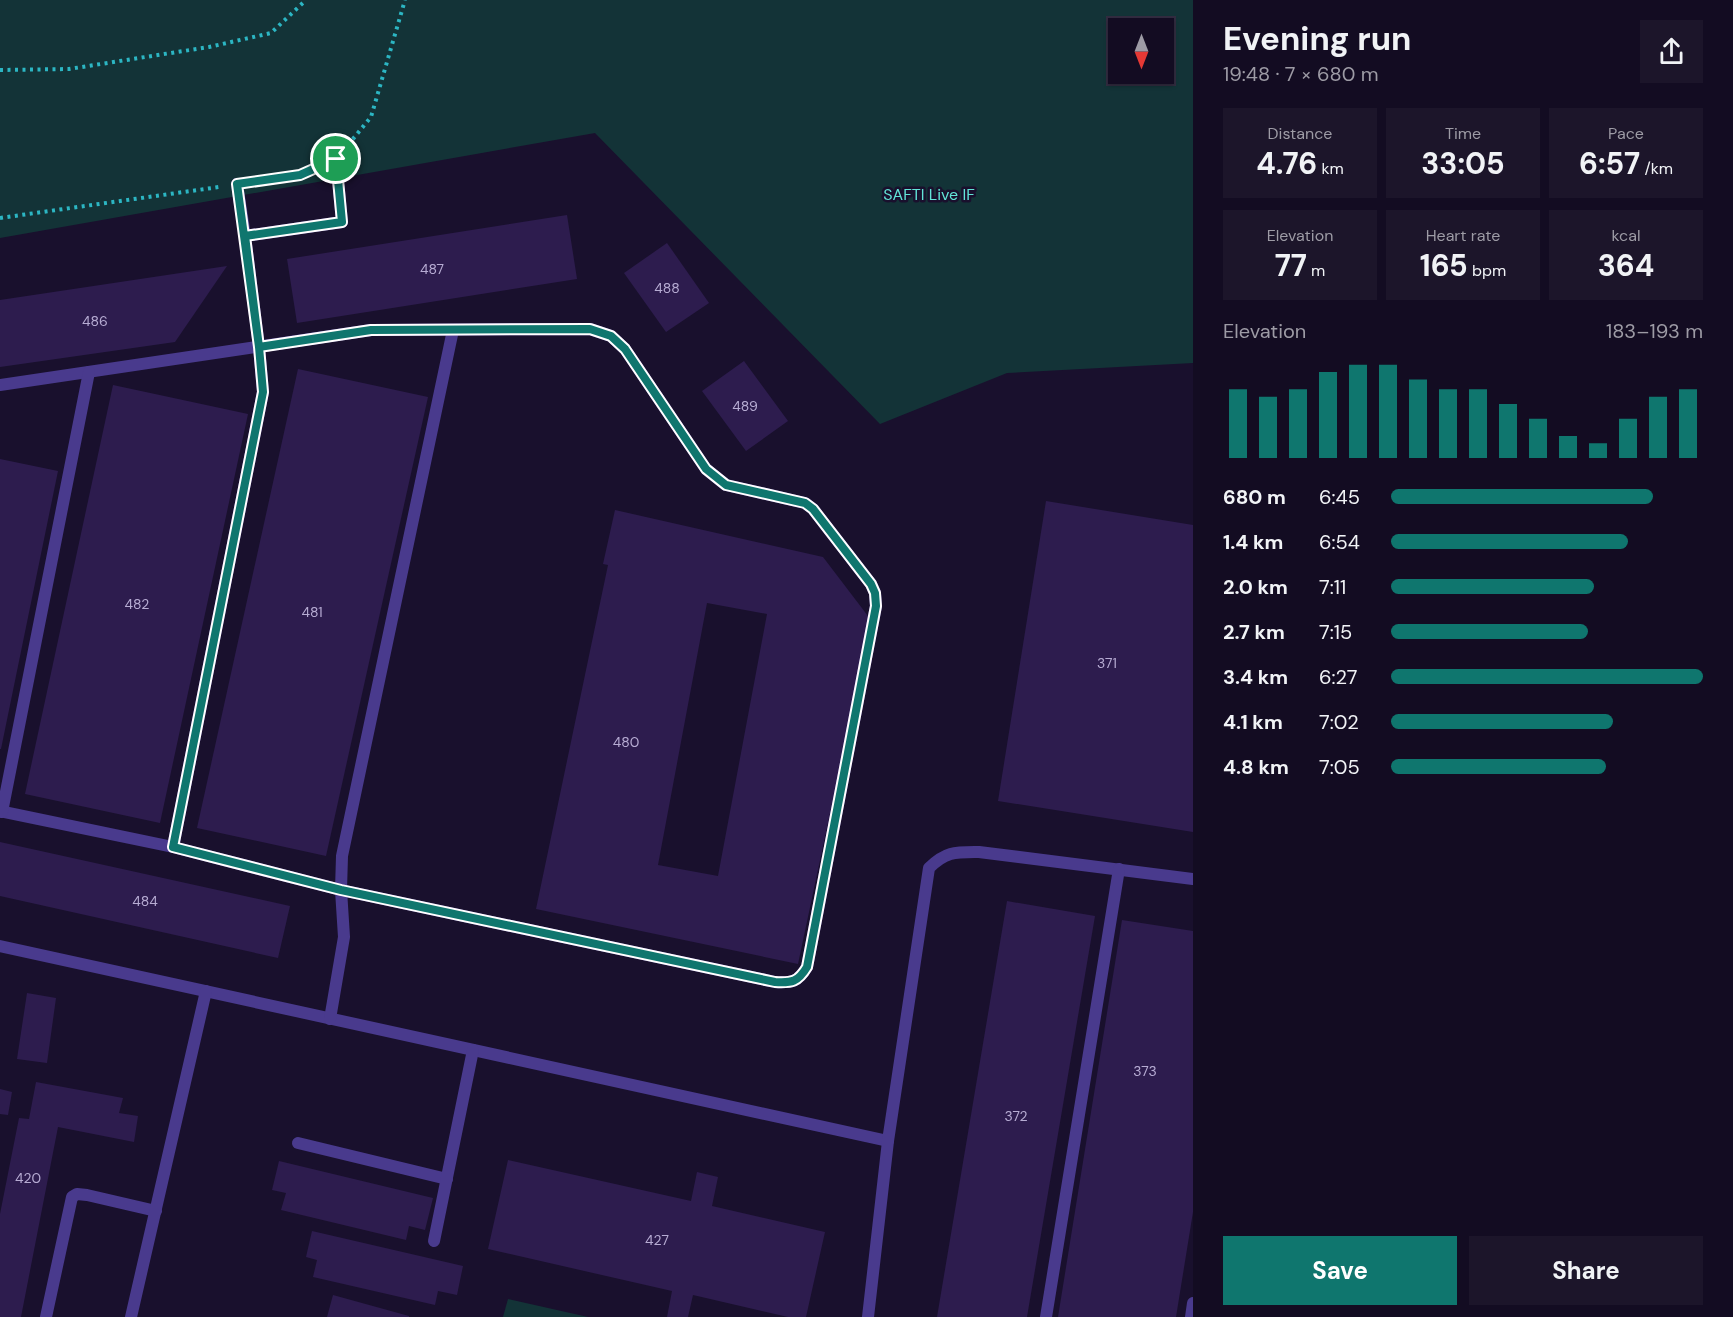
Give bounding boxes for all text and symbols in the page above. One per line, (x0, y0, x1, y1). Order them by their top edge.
text: Evening run (1223, 17, 1411, 60)
north arrow (1108, 18, 1174, 84)
map controls (1108, 18, 1174, 84)
button: share (1640, 20, 1703, 83)
text: 19:48 · 7 × 680 m (1223, 61, 1379, 87)
text: Distance (1268, 123, 1332, 144)
text: Time (1445, 123, 1481, 144)
text: Pace (1608, 123, 1644, 144)
pin (310, 133, 361, 184)
icon: arrive (319, 142, 352, 175)
text: 4.76 (1256, 144, 1317, 183)
text: 33:05 (1421, 144, 1505, 183)
text: 6:57 (1579, 144, 1640, 183)
text: km (1317, 158, 1344, 179)
text: /km (1640, 158, 1673, 179)
park label: SAFTI Live IF (883, 184, 975, 205)
text: Elevation (1267, 225, 1333, 246)
text: Heart rate (1426, 225, 1500, 246)
text: kcal (1612, 225, 1640, 246)
text: 77 (1275, 246, 1307, 285)
text: 165 (1420, 246, 1468, 285)
text: 364 (1598, 246, 1654, 285)
house number: 487 (420, 260, 444, 278)
text: m (1307, 260, 1325, 281)
text: bpm (1468, 260, 1506, 281)
house number: 488 (654, 279, 680, 297)
house number: 486 (82, 312, 108, 330)
text: Elevation (1223, 318, 1306, 344)
text: 183–193 m (1606, 318, 1703, 344)
house number: 489 (732, 397, 758, 415)
text: 680 m (1223, 484, 1286, 510)
text: 6:45 (1319, 484, 1360, 510)
text: 1.4 km (1223, 529, 1283, 555)
text: 6:54 (1319, 529, 1360, 555)
text: 2.0 km (1223, 574, 1288, 600)
text: 7:11 (1319, 574, 1346, 600)
house number: 482 (125, 595, 149, 613)
house number: 481 (301, 603, 323, 621)
text: 2.7 km (1223, 619, 1285, 645)
text: 7:15 (1319, 619, 1352, 645)
house number: 371 (1097, 654, 1117, 672)
text: 3.4 km (1223, 664, 1288, 690)
text: 6:27 (1319, 664, 1357, 690)
text: 4.1 km (1223, 709, 1283, 735)
text: 7:02 (1319, 709, 1359, 735)
house number: 480 (613, 733, 639, 751)
text: 4.8 km (1223, 754, 1289, 780)
text: 7:05 (1319, 754, 1360, 780)
house number: 484 (132, 892, 158, 910)
house number: 373 (1133, 1062, 1157, 1080)
house number: 372 (1004, 1107, 1028, 1125)
house number: 420 (15, 1169, 41, 1187)
house number: 427 (645, 1231, 669, 1249)
button: Save (1223, 1236, 1457, 1305)
button: Share (1469, 1236, 1703, 1305)

